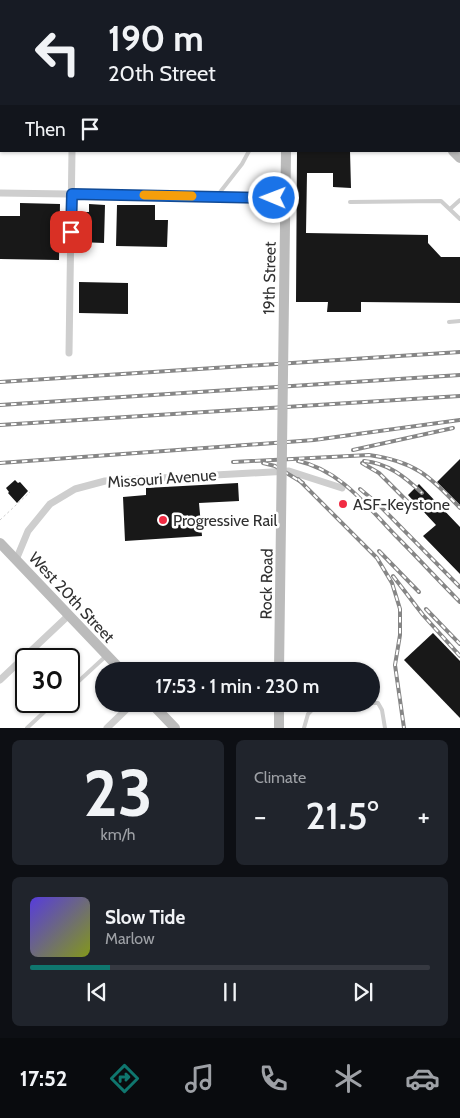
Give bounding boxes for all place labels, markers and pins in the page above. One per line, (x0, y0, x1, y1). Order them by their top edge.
pin (50, 211, 92, 253)
place label: ASF-Keystone (353, 495, 450, 514)
marker: ASF-Keystone (337, 498, 349, 510)
place label: Progressive Rail (173, 511, 277, 530)
marker: Progressive Rail (157, 514, 169, 526)

